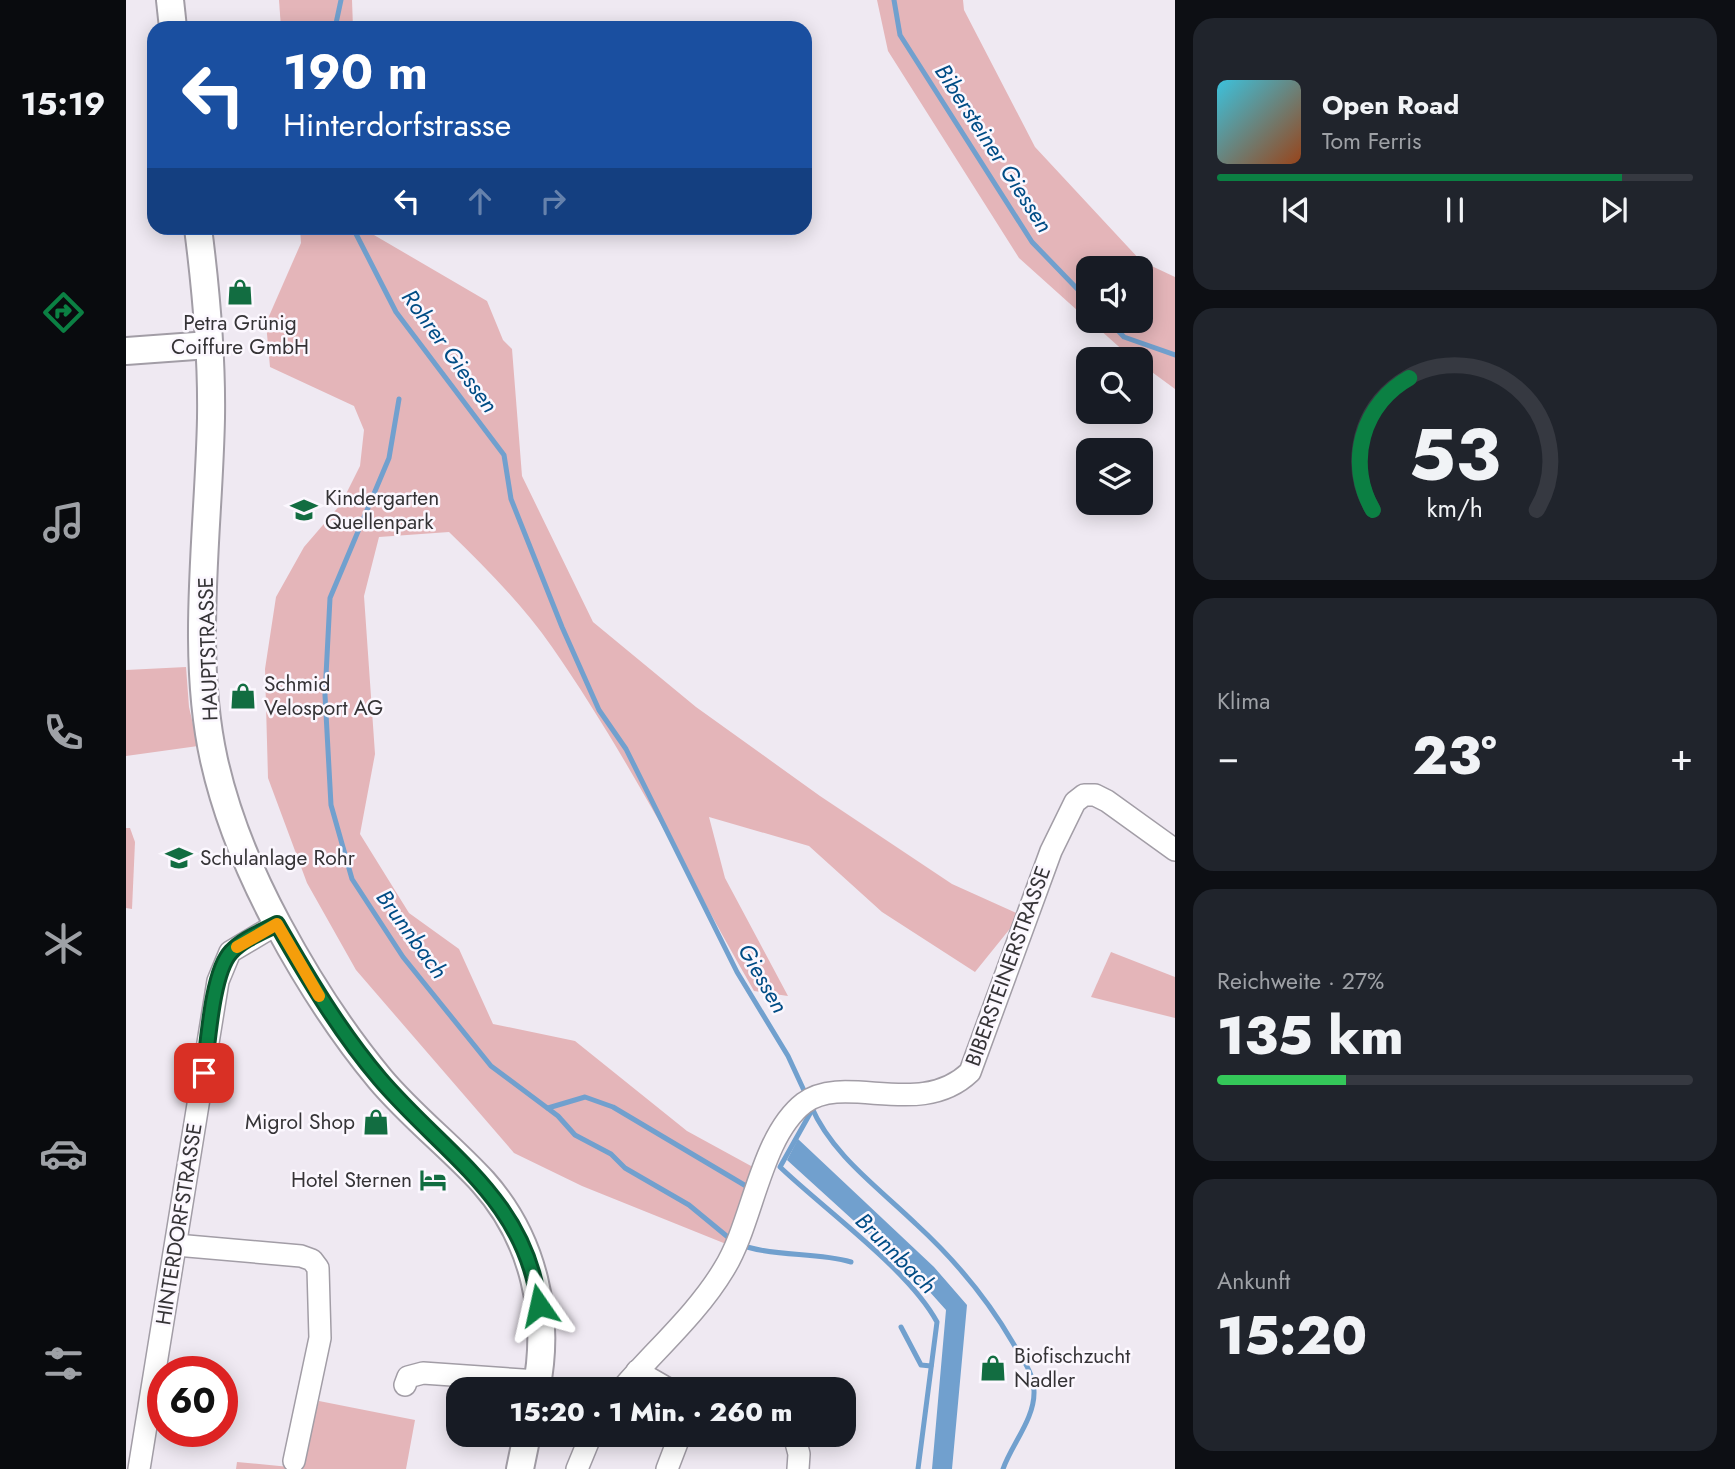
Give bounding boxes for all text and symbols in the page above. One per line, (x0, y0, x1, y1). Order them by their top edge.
text: 190 m (283, 37, 428, 107)
icon: left (168, 49, 259, 140)
water label: Bibersteiner Giessen (927, 57, 1061, 239)
text: 15:19 (21, 81, 105, 127)
text: Open Road (1322, 86, 1459, 124)
text: Hinterdorfstrasse (283, 102, 511, 148)
text: Tom Ferris (1322, 124, 1421, 158)
icon: left (388, 182, 426, 220)
icon: ahead (461, 182, 499, 220)
icon: right (534, 182, 572, 220)
icon: previous (1277, 191, 1315, 229)
icon: pause (1436, 191, 1474, 229)
icon: next (1595, 191, 1633, 229)
map controls (1076, 256, 1153, 515)
button: sound (1076, 256, 1153, 333)
shop icon: Petra Grünig Coiffure GmbH (225, 277, 255, 307)
water label: Rohrer Giessen (393, 282, 507, 420)
icon: directions (39, 288, 88, 337)
place label: Petra Grünig Coiffure GmbH (171, 308, 309, 362)
button: search (1076, 347, 1153, 424)
text: 53 (1409, 403, 1501, 508)
button: layers (1076, 438, 1153, 515)
place label: Kindergarten Quellenpark (325, 483, 439, 537)
text: km/h (1427, 490, 1483, 526)
school or university icon: Kindergarten Quellenpark (289, 495, 319, 525)
icon: music (39, 498, 88, 547)
street label: HAUPTSTRASSE (190, 576, 226, 722)
place label: Schmid Velosport AG (264, 669, 383, 723)
shop icon: Schmid Velosport AG (228, 681, 258, 711)
text: Klima (1217, 684, 1270, 718)
icon: phone (39, 708, 88, 757)
text: 23° (1412, 718, 1497, 794)
text: − (1217, 729, 1239, 784)
text: + (1670, 729, 1693, 784)
school or university icon: Schulanlage Rohr (164, 843, 194, 873)
place label: Schulanlage Rohr (200, 843, 356, 873)
street label: BIBERSTEINERSTRASSE (958, 862, 1058, 1070)
water label: Brunnbach (368, 882, 456, 986)
icon: climate (39, 919, 88, 968)
water label: Giessen (729, 937, 797, 1019)
text: Reichweite · 27% (1217, 964, 1384, 998)
text: 135 km (1217, 998, 1404, 1074)
pin (174, 1043, 234, 1103)
icon: arrive (185, 1054, 223, 1092)
place label: Migrol Shop (245, 1107, 355, 1137)
shop icon: Migrol Shop (361, 1107, 391, 1137)
street label: HINTERDORFSTRASSE (148, 1121, 210, 1327)
icon: car (39, 1129, 88, 1178)
place label: Hotel Sternen (291, 1165, 412, 1195)
hotel icon: Hotel Sternen (418, 1165, 448, 1195)
water label: Brunnbach (848, 1205, 944, 1301)
text: Ankunft (1217, 1264, 1290, 1298)
position arrow (502, 1268, 576, 1342)
text: 15:20 (1217, 1298, 1367, 1374)
icon: filters (39, 1339, 88, 1388)
place label: Biofischzucht Nadler (1014, 1341, 1130, 1395)
shop icon: Biofischzucht Nadler (978, 1353, 1008, 1383)
speed limit sign: 60 (147, 1356, 238, 1447)
text: 15:20 · 1 Min. · 260 m (510, 1393, 792, 1431)

